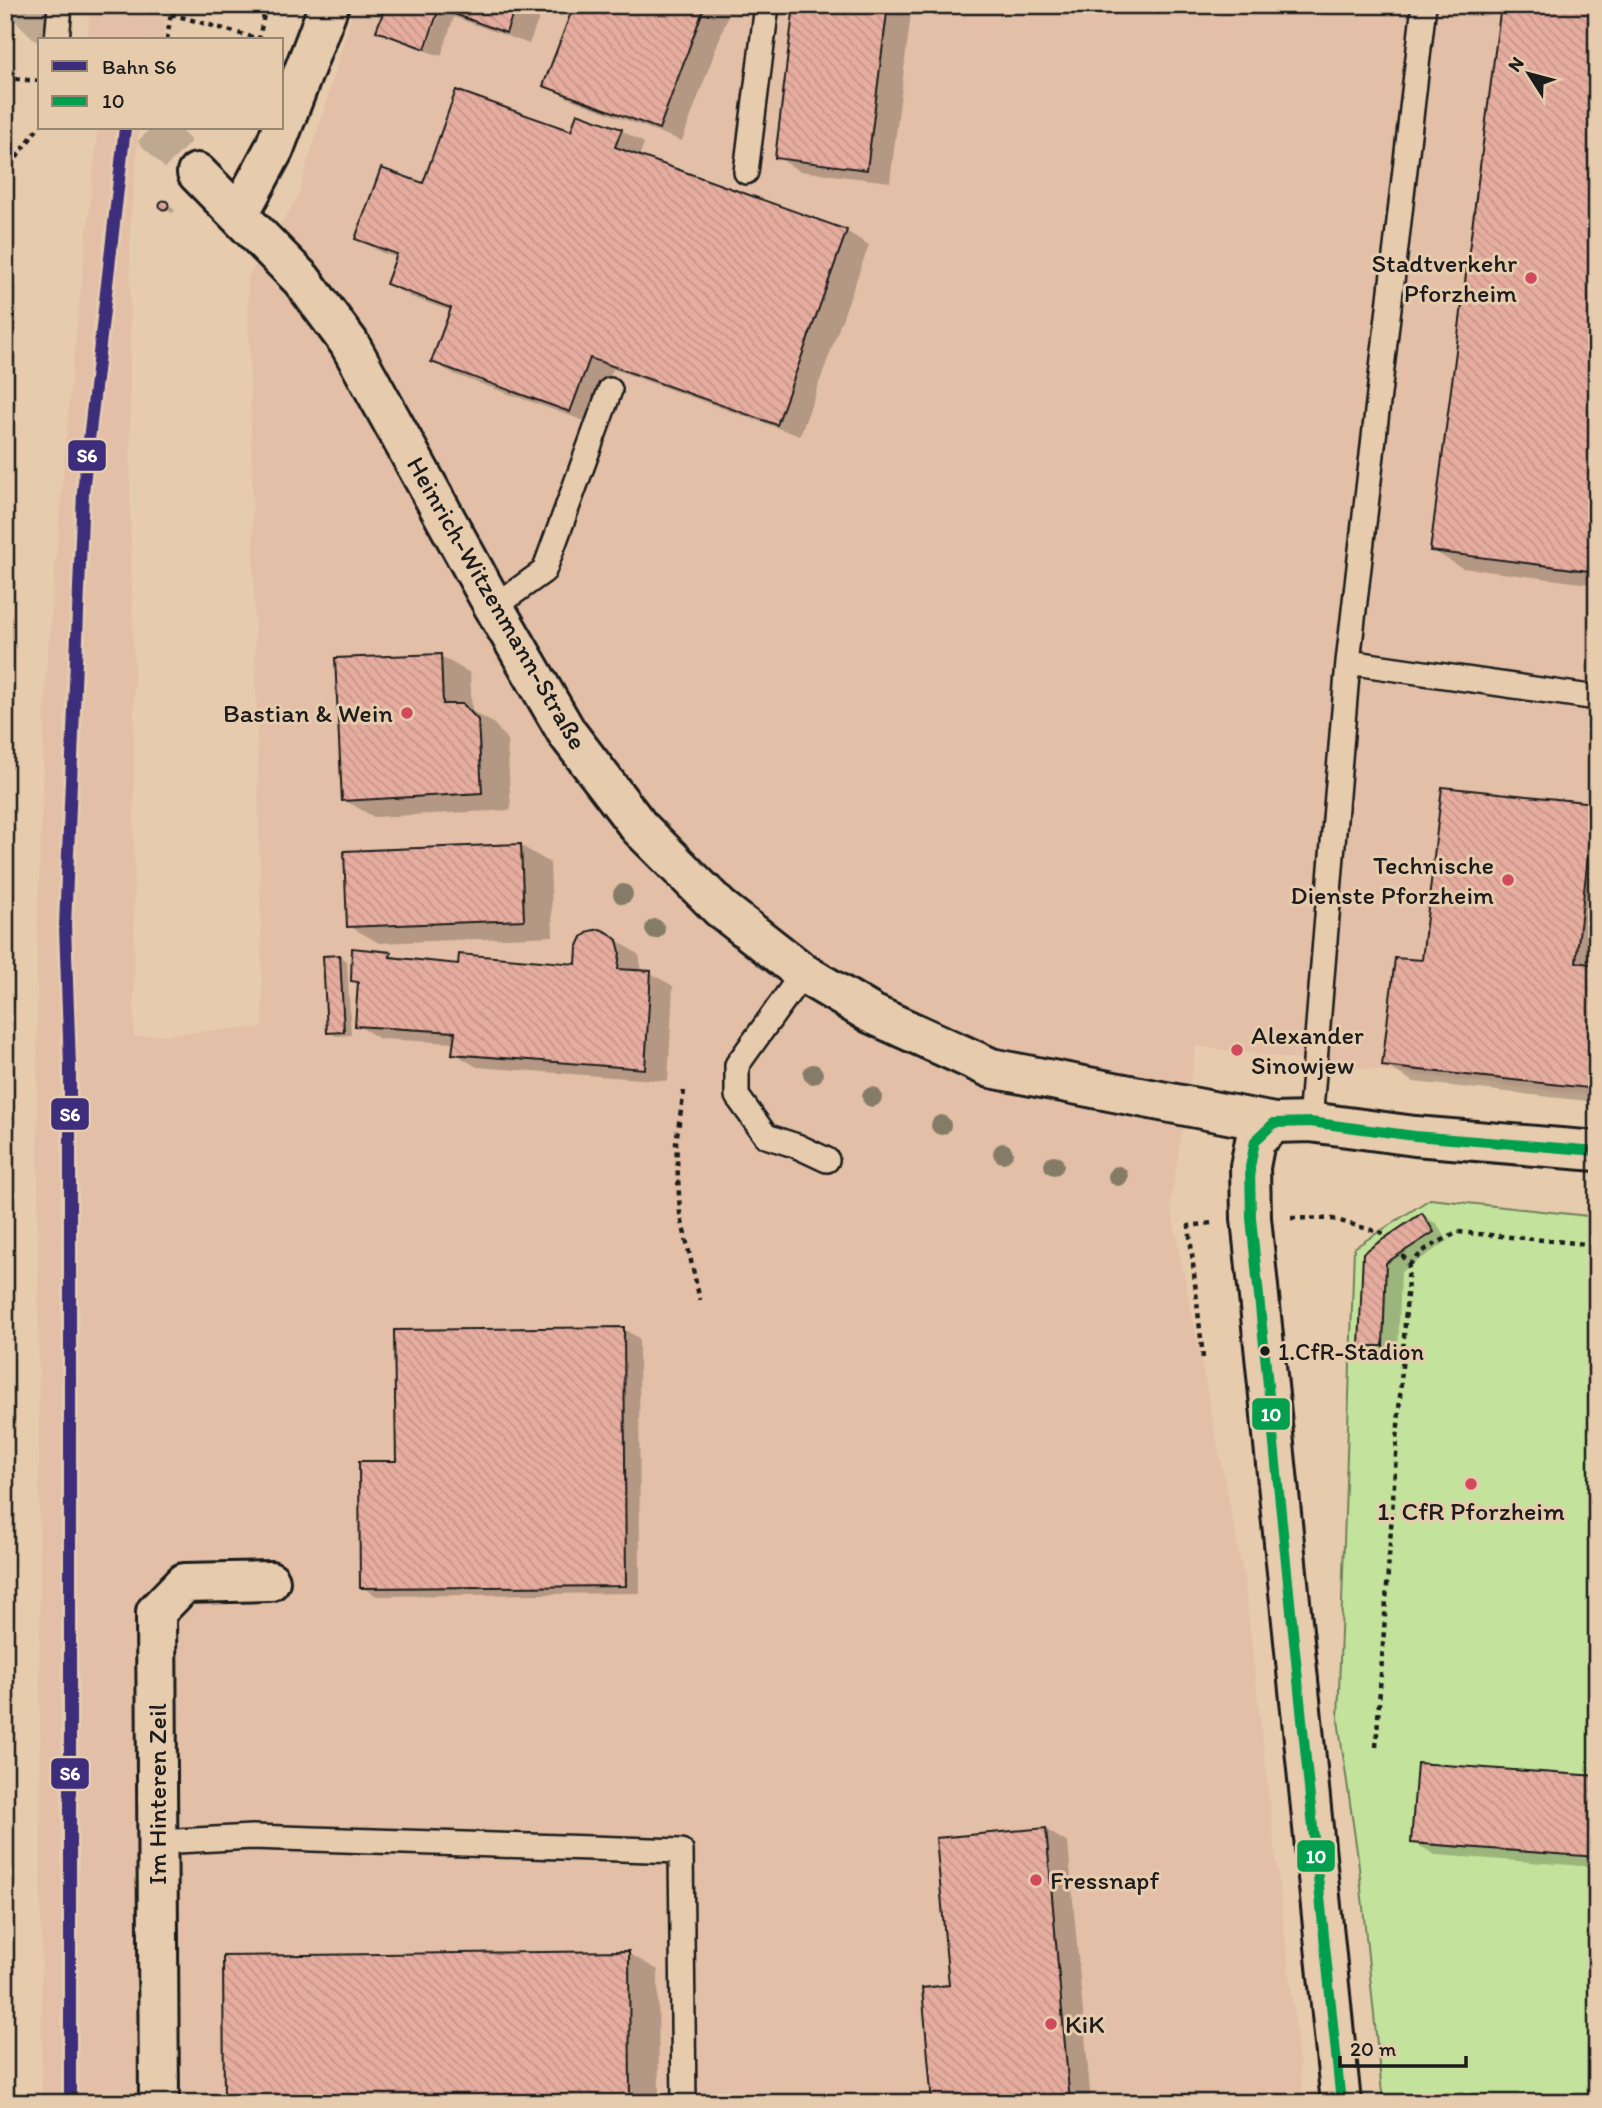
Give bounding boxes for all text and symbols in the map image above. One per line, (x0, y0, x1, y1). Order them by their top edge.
legend (38, 38, 284, 130)
north arrow (1494, 38, 1564, 108)
text: N (1503, 52, 1529, 76)
text: Bahn S6 (102, 54, 177, 79)
text: 10 (102, 88, 125, 113)
place label: Stadtverkehr Pforzheim (1371, 247, 1517, 309)
marker: Stadtverkehr Pforzheim (1523, 270, 1539, 286)
line badge: S6 (67, 439, 107, 472)
text: S6 (77, 444, 97, 467)
street label: Heinrich-Witzenmann-Straße (400, 451, 594, 755)
place label: Bastian & Wein (223, 697, 393, 729)
marker: Bastian & Wein (399, 705, 415, 721)
place label: Technische Dienste Pforzheim (1290, 849, 1494, 911)
marker: Technische Dienste Pforzheim (1500, 872, 1516, 888)
place label: Alexander Sinowjew (1251, 1019, 1364, 1081)
marker: Alexander Sinowjew (1229, 1042, 1245, 1058)
line badge: S6 (50, 1097, 90, 1131)
text: S6 (60, 1103, 80, 1126)
place label: 1.CfR-Stadion (1278, 1337, 1424, 1366)
marker: 1.CfR-Stadion (1258, 1344, 1272, 1358)
line badge: 10 (1251, 1397, 1291, 1431)
text: 10 (1261, 1403, 1282, 1426)
marker: 1. CfR Pforzheim (1463, 1476, 1479, 1492)
place label: 1. CfR Pforzheim (1377, 1495, 1565, 1527)
street label: Im Hinteren Zeil (141, 1703, 173, 1885)
line badge: S6 (50, 1757, 90, 1790)
text: S6 (60, 1762, 80, 1785)
line badge: 10 (1296, 1839, 1336, 1873)
text: 10 (1306, 1845, 1327, 1868)
place label: Fressnapf (1050, 1864, 1159, 1896)
marker: Fressnapf (1028, 1872, 1044, 1888)
place label: KiK (1065, 2008, 1105, 2040)
marker: KiK (1043, 2016, 1059, 2032)
scale bar (1340, 2024, 1466, 2068)
text: 20 m (1350, 2036, 1397, 2061)

